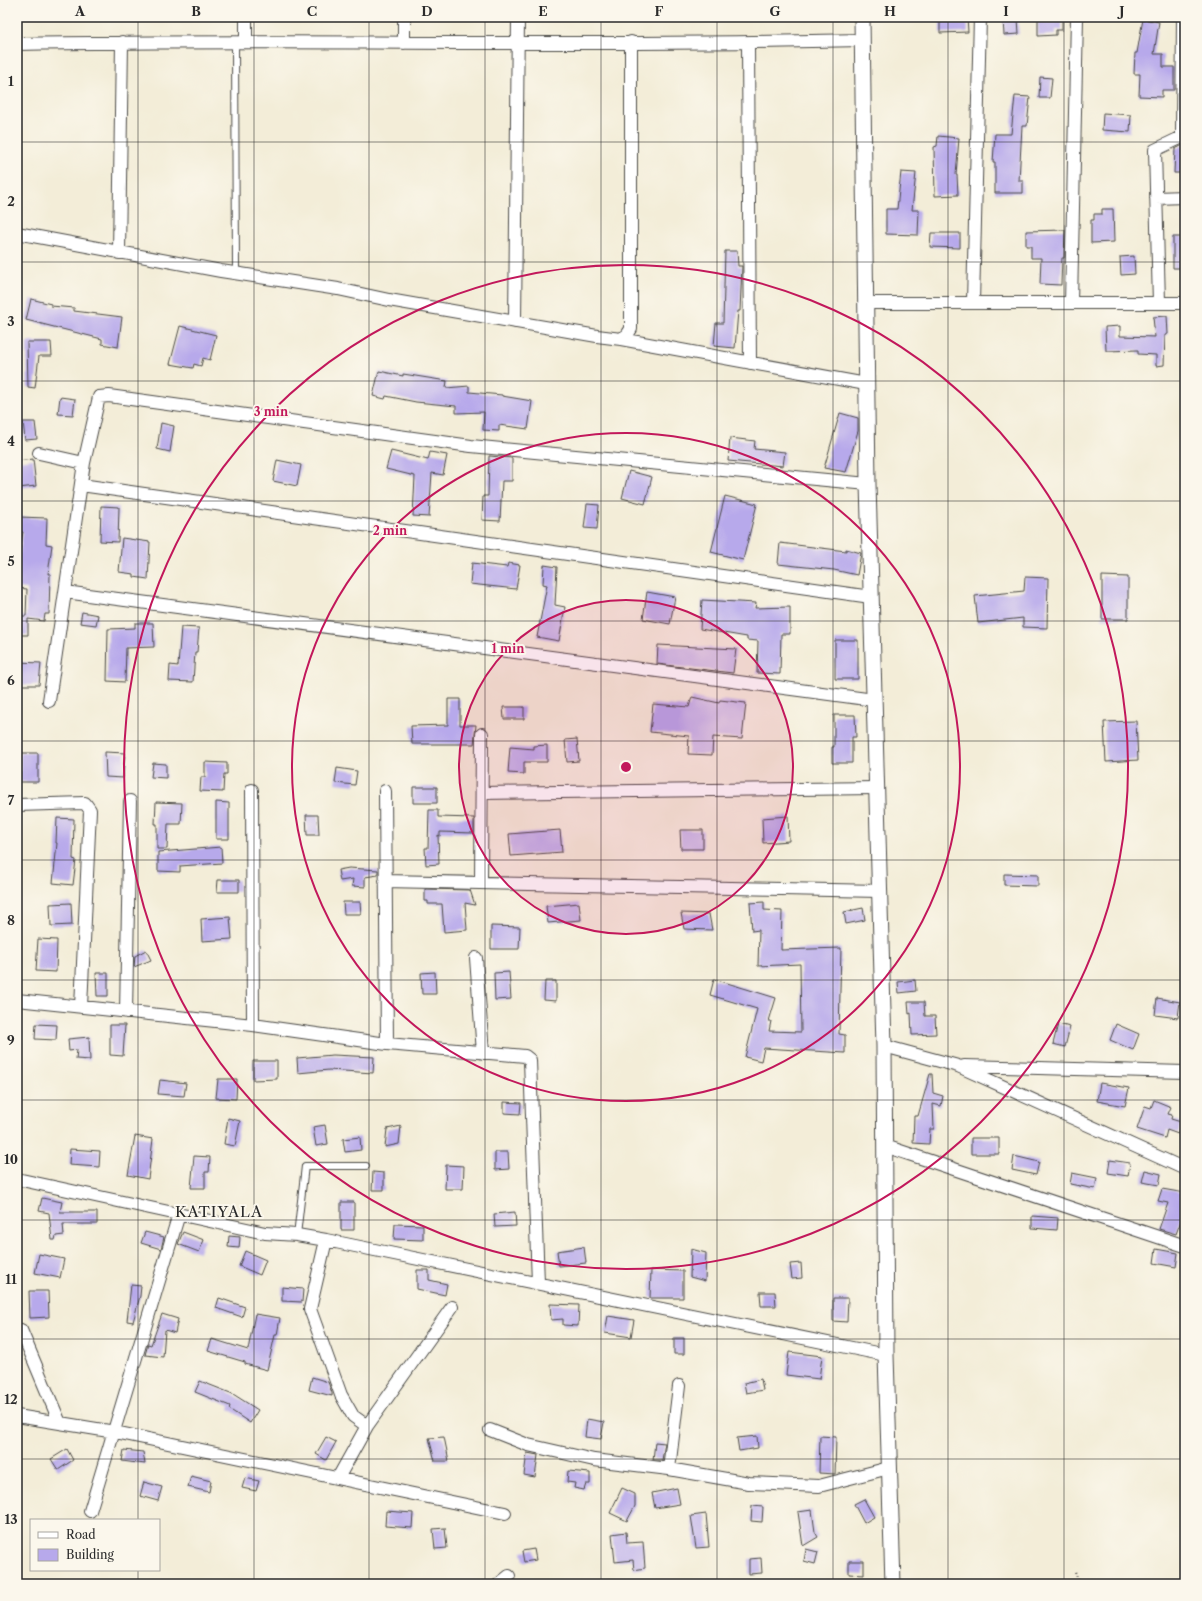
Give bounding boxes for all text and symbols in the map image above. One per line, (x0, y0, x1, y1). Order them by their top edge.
text: A (74, 3, 86, 19)
text: B (191, 3, 201, 19)
text: C (307, 3, 317, 19)
text: D (421, 3, 433, 19)
text: E (538, 3, 548, 19)
text: F (655, 3, 664, 19)
text: G (769, 3, 781, 19)
text: H (884, 3, 896, 19)
text: I (1003, 3, 1009, 19)
text: J (1117, 3, 1125, 19)
text: 1 (8, 73, 14, 89)
text: 2 (7, 193, 15, 209)
text: 3 (7, 313, 15, 329)
text: 3 min (254, 404, 289, 419)
text: 4 (7, 433, 15, 449)
text: 2 min (373, 523, 408, 538)
text: 5 (7, 553, 15, 569)
text: 1 min (492, 641, 525, 656)
text: 6 (7, 672, 15, 688)
centre of rings (619, 760, 633, 774)
text: 7 (8, 792, 15, 808)
text: 8 (7, 912, 15, 928)
text: 9 (7, 1032, 15, 1048)
text: 10 (4, 1151, 18, 1167)
district label: KATIYALA (175, 1202, 263, 1221)
text: 11 (5, 1271, 17, 1287)
text: 12 (4, 1391, 18, 1407)
text: 13 (4, 1511, 18, 1527)
legend (30, 1519, 160, 1571)
text: Road (66, 1527, 96, 1542)
text: Building (66, 1547, 114, 1562)

